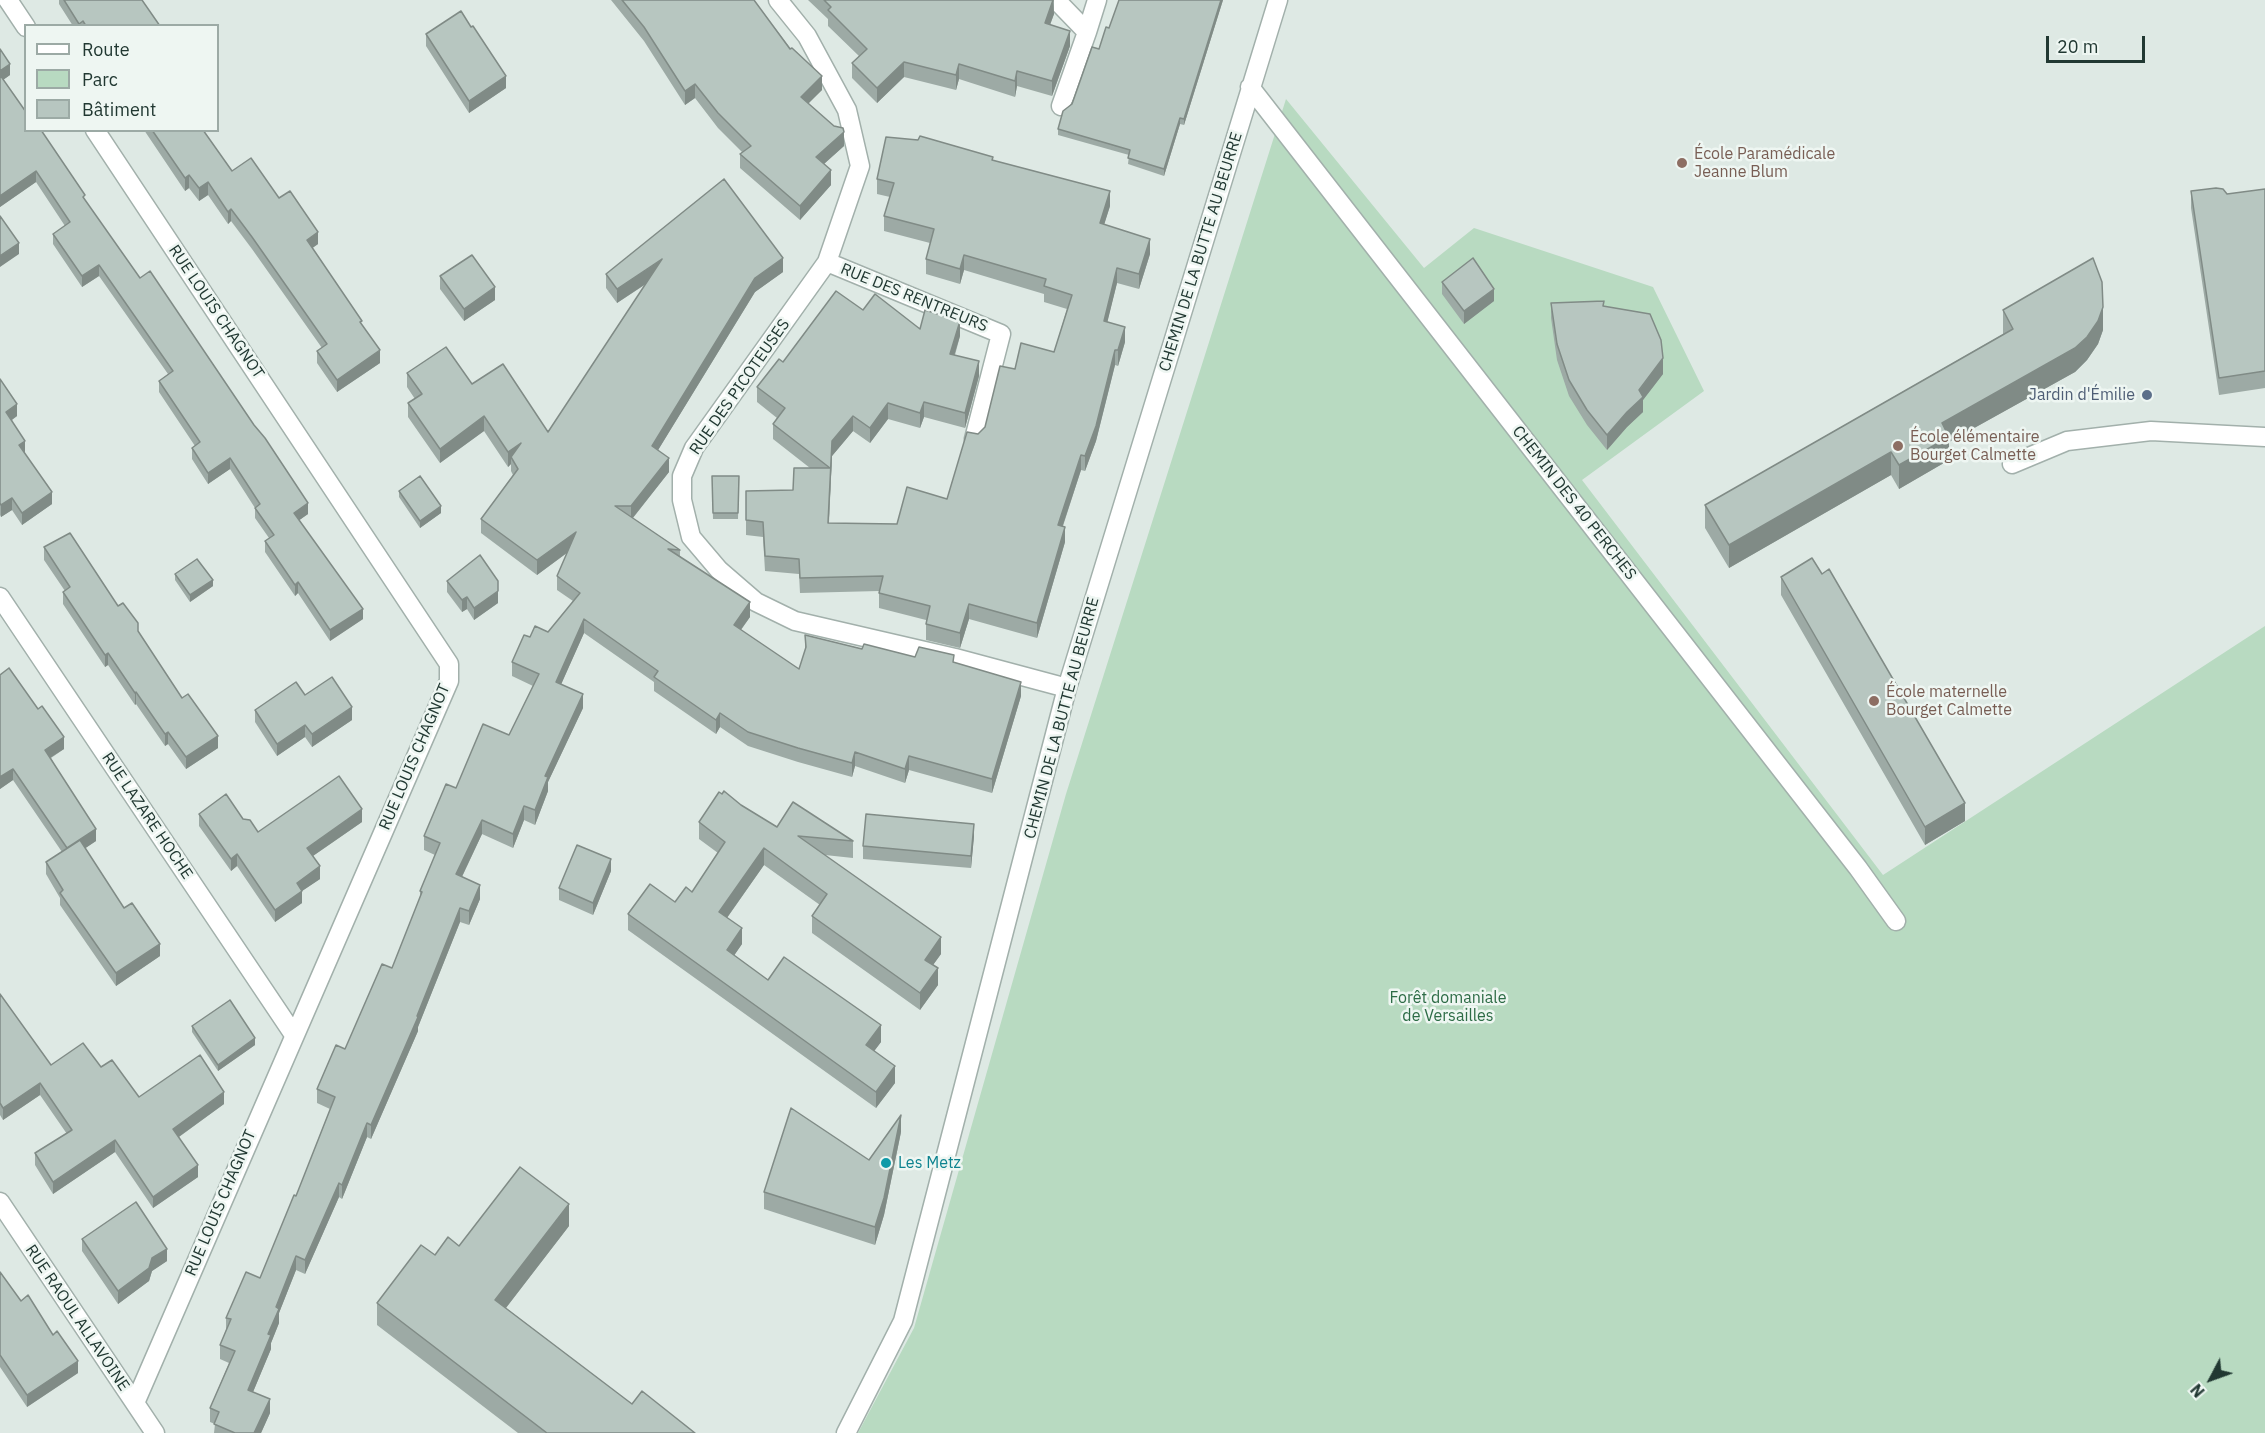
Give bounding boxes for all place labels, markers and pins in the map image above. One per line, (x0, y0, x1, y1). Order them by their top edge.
place label: École Paramédicale Jeanne Blum (1694, 144, 1835, 182)
marker: École Paramédicale Jeanne Blum (1675, 156, 1689, 170)
place label: Jardin d'Émilie (2029, 385, 2135, 405)
marker: Jardin d'Émilie (2140, 388, 2154, 402)
place label: École élémentaire Bourget Calmette (1910, 427, 2039, 465)
marker: École élémentaire Bourget Calmette (1891, 439, 1905, 453)
place label: École maternelle Bourget Calmette (1886, 682, 2012, 720)
marker: École maternelle Bourget Calmette (1867, 694, 1881, 708)
place label: Les Metz (898, 1153, 961, 1173)
marker: Les Metz (879, 1156, 893, 1170)

